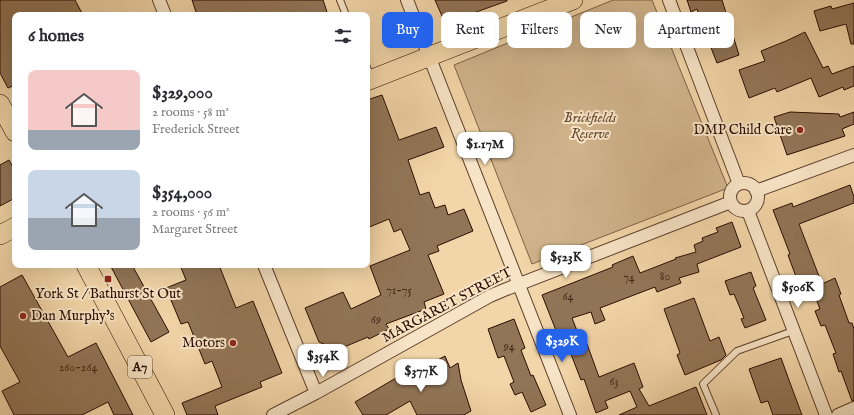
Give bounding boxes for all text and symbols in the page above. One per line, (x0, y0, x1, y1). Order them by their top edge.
chip: Buy (382, 12, 433, 48)
chip: Rent (441, 12, 499, 48)
chip: Filters (507, 12, 572, 48)
chip: New (580, 12, 636, 48)
chip: Apartment (644, 12, 734, 48)
icon: filters (332, 25, 354, 47)
text: 6 homes (28, 26, 84, 47)
text: $329,000 (152, 83, 213, 104)
icon: home (60, 86, 108, 134)
text: 2 rooms · 58 m² (152, 104, 229, 121)
park label: Brickfields Reserve (564, 109, 617, 143)
text: Frederick Street (152, 121, 240, 138)
place label: DMP Child Care (693, 121, 793, 139)
marker: DMP Child Care (795, 125, 805, 135)
pin: $1.17M (452, 132, 518, 166)
text: $1.17M (466, 136, 504, 153)
text: $354,000 (152, 183, 212, 204)
icon: home (60, 186, 108, 234)
text: 2 rooms · 56 m² (152, 204, 230, 221)
text: Margaret Street (152, 221, 238, 238)
pin: $523K (538, 245, 594, 279)
text: $523K (550, 249, 582, 266)
street label: MARGARET STREET (379, 263, 516, 347)
house number: 80 (660, 269, 670, 284)
house number: 74 (623, 270, 635, 285)
marker: York St / Bathurst St Out (103, 274, 113, 284)
pin: $506K (770, 275, 826, 309)
text: $506K (781, 279, 815, 296)
house number: 71-75 (386, 283, 412, 298)
place label: York St / Bathurst St Out (35, 285, 181, 303)
house number: 64 (563, 289, 574, 304)
place label: Dan Murphy's (31, 307, 115, 325)
marker: Dan Murphy's (18, 311, 28, 321)
house number: 69 (371, 312, 381, 327)
pin: $329K (534, 329, 590, 363)
text: $329K (545, 333, 579, 350)
place label: Motors (182, 334, 225, 352)
marker: Motors (228, 338, 238, 348)
house number: 94 (502, 339, 515, 354)
pin: $354K (295, 344, 351, 378)
text: $354K (307, 348, 339, 365)
road number: A7 (128, 356, 152, 378)
pin: $377K (393, 359, 449, 393)
house number: 260-264 (59, 360, 97, 375)
text: $377K (404, 363, 438, 380)
house number: 63 (609, 374, 619, 389)

